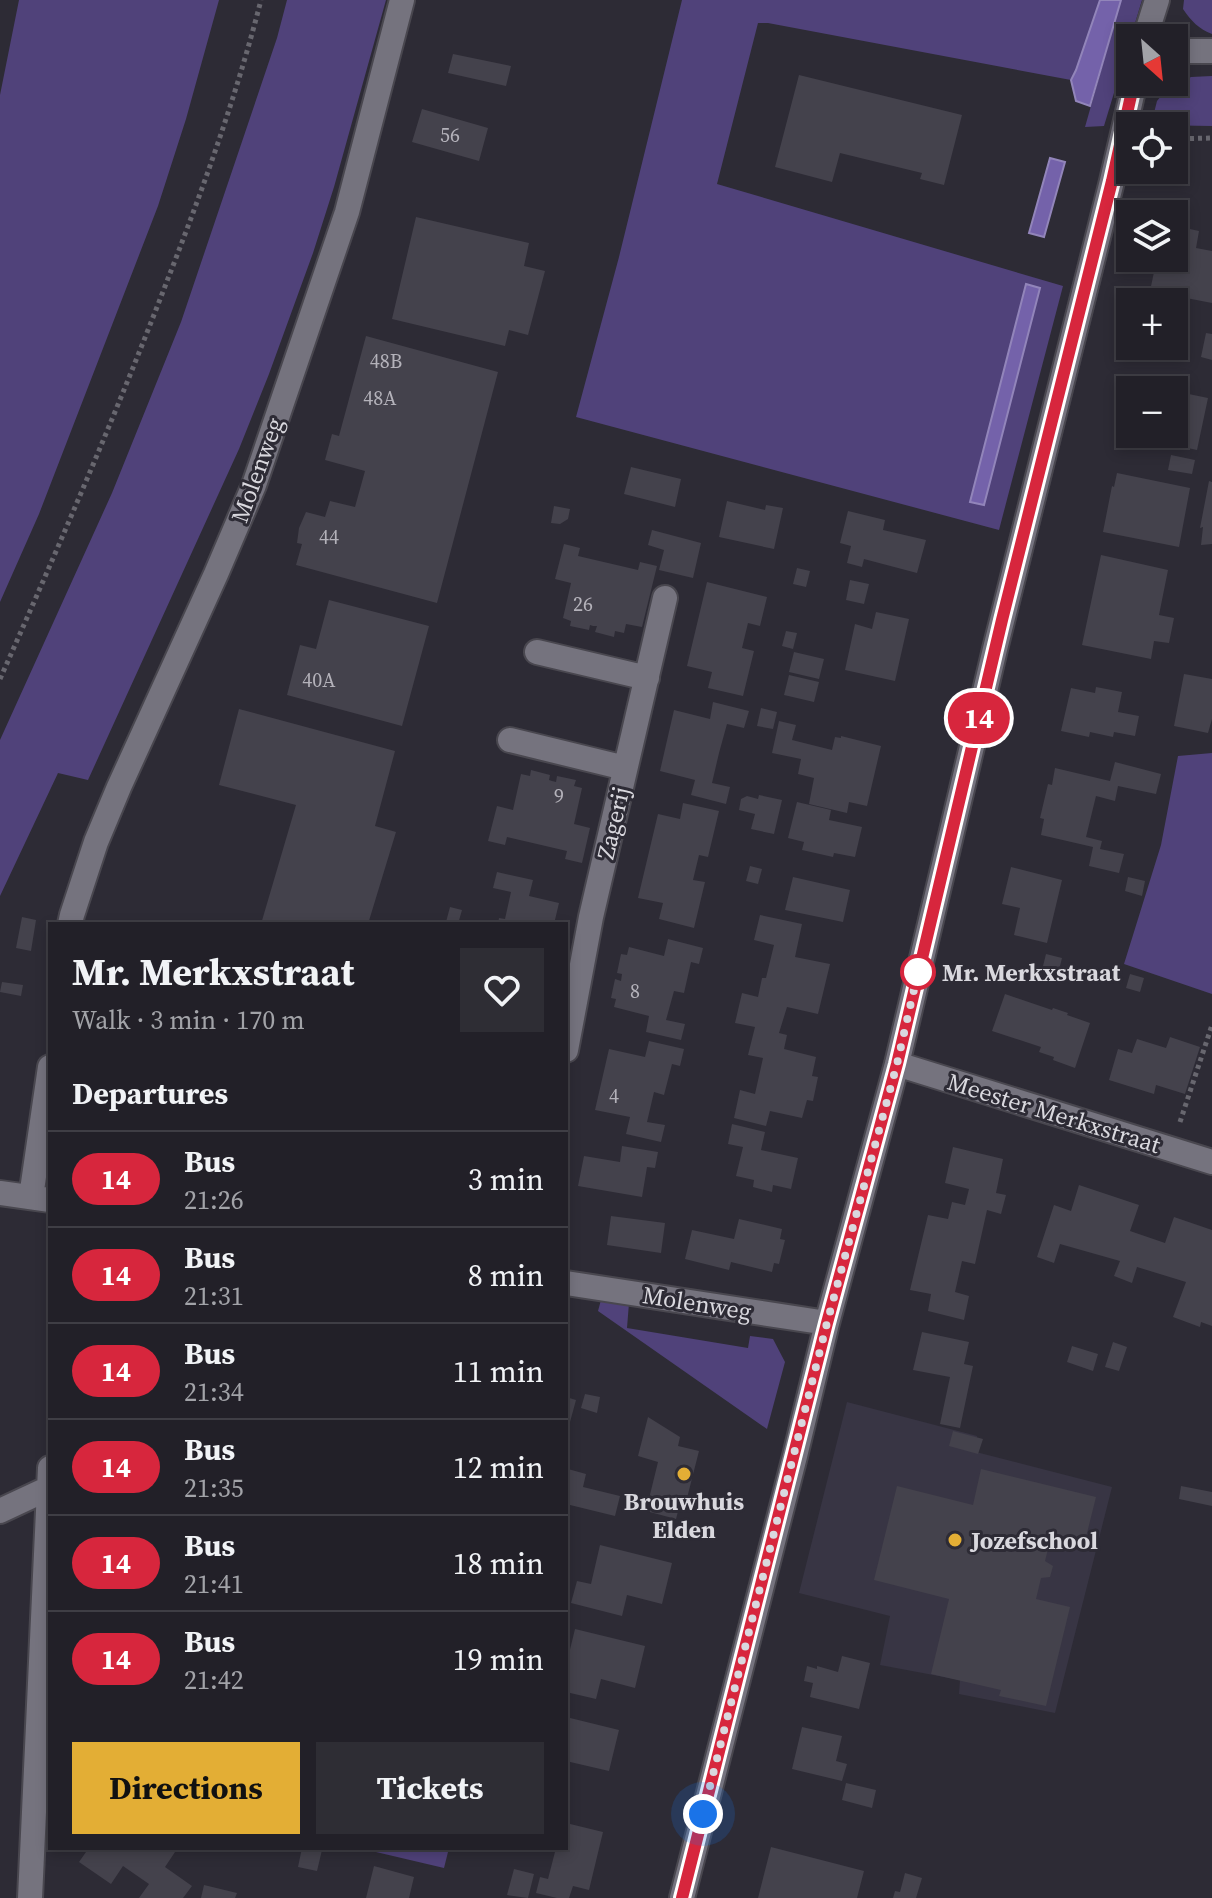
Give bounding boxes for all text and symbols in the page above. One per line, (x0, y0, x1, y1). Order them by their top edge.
north arrow (1116, 24, 1188, 96)
map controls (1116, 24, 1188, 448)
button: locate (1116, 112, 1188, 184)
house number: 56 (440, 121, 460, 149)
button: layers (1116, 200, 1188, 272)
button: + (1116, 288, 1188, 360)
house number: 48B (370, 347, 402, 375)
button: − (1116, 376, 1188, 448)
house number: 48A (363, 384, 397, 412)
street label: Molenweg (223, 413, 291, 527)
house number: 44 (319, 523, 339, 551)
house number: 26 (573, 590, 593, 618)
house number: 40A (302, 666, 336, 694)
line badge: 14 (943, 692, 1015, 744)
text: 14 (964, 699, 994, 737)
house number: 9 (554, 782, 564, 810)
street label: Zagerij (589, 783, 637, 863)
text: Mr. Merkxstraat (72, 946, 354, 998)
button: heart (460, 948, 544, 1032)
marker: Mr. Merkxstraat (901, 955, 935, 989)
place label: Mr. Merkxstraat (942, 956, 1121, 989)
house number: 8 (630, 977, 640, 1005)
text: Walk · 3 min · 170 m (72, 1002, 305, 1038)
street label: Meester Merkxstraat (943, 1065, 1165, 1161)
text: Departures (72, 1073, 228, 1114)
house number: 4 (609, 1082, 619, 1110)
text: Bus (184, 1141, 235, 1182)
text: 3 min (468, 1159, 544, 1200)
text: 14 (101, 1160, 131, 1198)
text: 21:26 (184, 1182, 244, 1218)
text: Bus (184, 1237, 235, 1278)
text: 8 min (468, 1255, 544, 1296)
text: 14 (101, 1256, 131, 1294)
text: 21:31 (184, 1278, 244, 1314)
street label: Molenweg (640, 1278, 754, 1328)
text: Bus (184, 1333, 235, 1374)
text: 11 min (453, 1351, 544, 1392)
text: 14 (101, 1352, 131, 1390)
text: 21:34 (184, 1374, 244, 1410)
text: Bus (184, 1429, 235, 1470)
text: 12 min (453, 1447, 544, 1488)
text: 14 (101, 1448, 131, 1486)
marker: Brouwhuis Elden (675, 1465, 693, 1483)
text: 21:35 (184, 1470, 244, 1506)
place label: Brouwhuis Elden (624, 1485, 744, 1546)
place label: Jozefschool (969, 1524, 1098, 1557)
text: Bus (184, 1525, 235, 1566)
marker: Jozefschool (946, 1531, 964, 1549)
text: 18 min (453, 1543, 544, 1584)
text: 14 (101, 1544, 131, 1582)
text: 21:41 (184, 1566, 244, 1602)
text: Bus (184, 1621, 235, 1662)
text: 19 min (453, 1639, 544, 1680)
text: 14 (101, 1640, 131, 1678)
text: 21:42 (184, 1662, 244, 1698)
button: Directions (72, 1742, 300, 1834)
button: Tickets (316, 1742, 544, 1834)
your location (683, 1794, 723, 1834)

